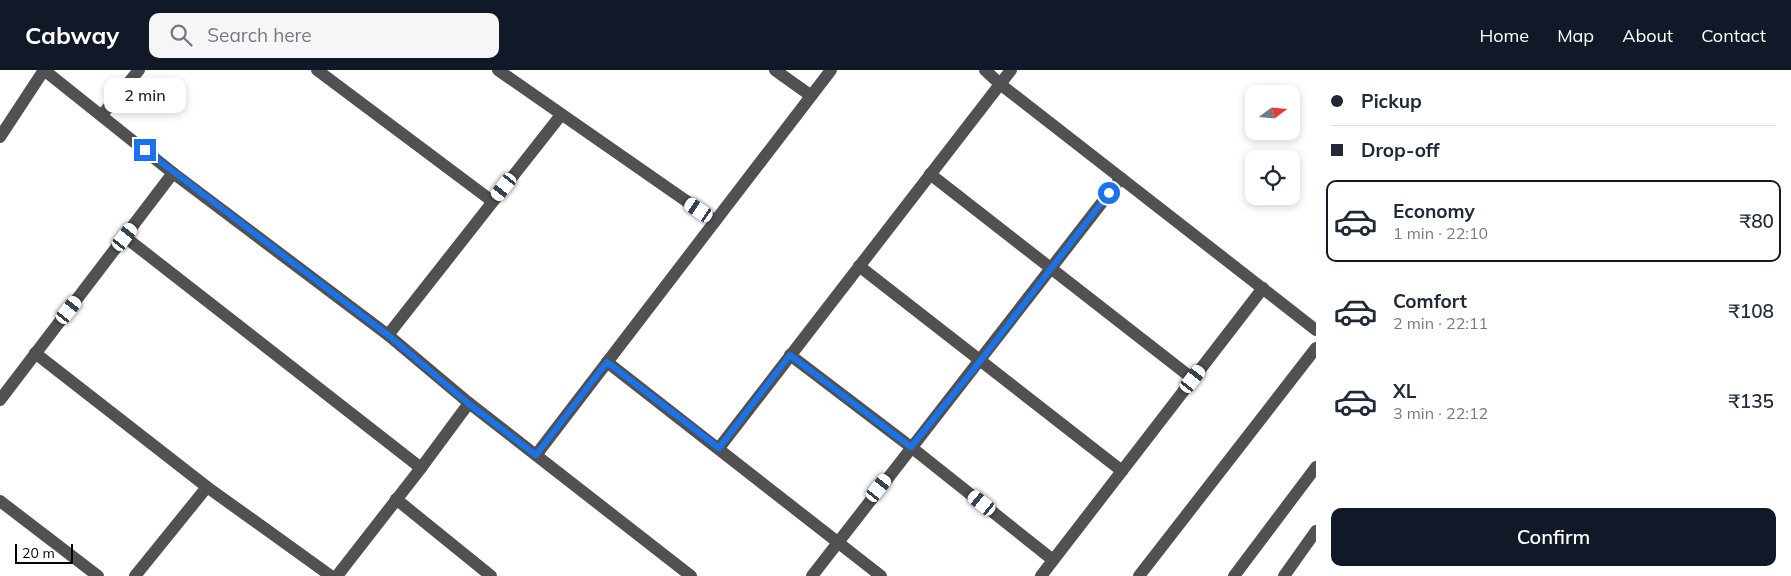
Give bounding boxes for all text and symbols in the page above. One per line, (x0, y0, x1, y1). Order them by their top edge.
search box (149, 13, 499, 58)
text: Cabway (25, 20, 119, 50)
icon: search (167, 21, 195, 49)
text: Search here (207, 23, 312, 47)
text: Home (1479, 24, 1529, 47)
text: Map (1557, 24, 1594, 47)
text: About (1622, 24, 1673, 47)
text: Contact (1701, 24, 1766, 47)
callout: 2 min (104, 78, 186, 112)
text: 2 min (124, 85, 166, 105)
north arrow (1245, 85, 1300, 140)
map controls (1245, 85, 1300, 205)
text: Pickup (1361, 89, 1422, 113)
text: Drop-off (1361, 138, 1439, 162)
route end (134, 139, 156, 161)
button: locate (1245, 150, 1300, 205)
car (488, 171, 519, 203)
route start (1098, 182, 1120, 204)
car (682, 195, 715, 225)
icon: car (1333, 199, 1378, 244)
text: Economy (1393, 199, 1475, 223)
text: ₹80 (1740, 209, 1774, 233)
car (109, 221, 140, 253)
text: 1 min · 22:10 (1393, 223, 1488, 243)
icon: car (1333, 289, 1378, 334)
text: Comfort (1393, 289, 1467, 313)
car (53, 294, 84, 326)
text: ₹108 (1728, 299, 1774, 323)
text: 2 min · 22:11 (1393, 313, 1488, 333)
car (1177, 363, 1208, 395)
icon: car (1333, 379, 1378, 424)
text: XL (1393, 379, 1416, 403)
text: ₹135 (1728, 389, 1774, 413)
text: 3 min · 22:12 (1393, 403, 1488, 423)
car (863, 472, 894, 504)
car (965, 488, 998, 518)
button: Confirm (1331, 508, 1776, 566)
scale bar (15, 541, 72, 564)
text: 20 m (22, 544, 55, 562)

